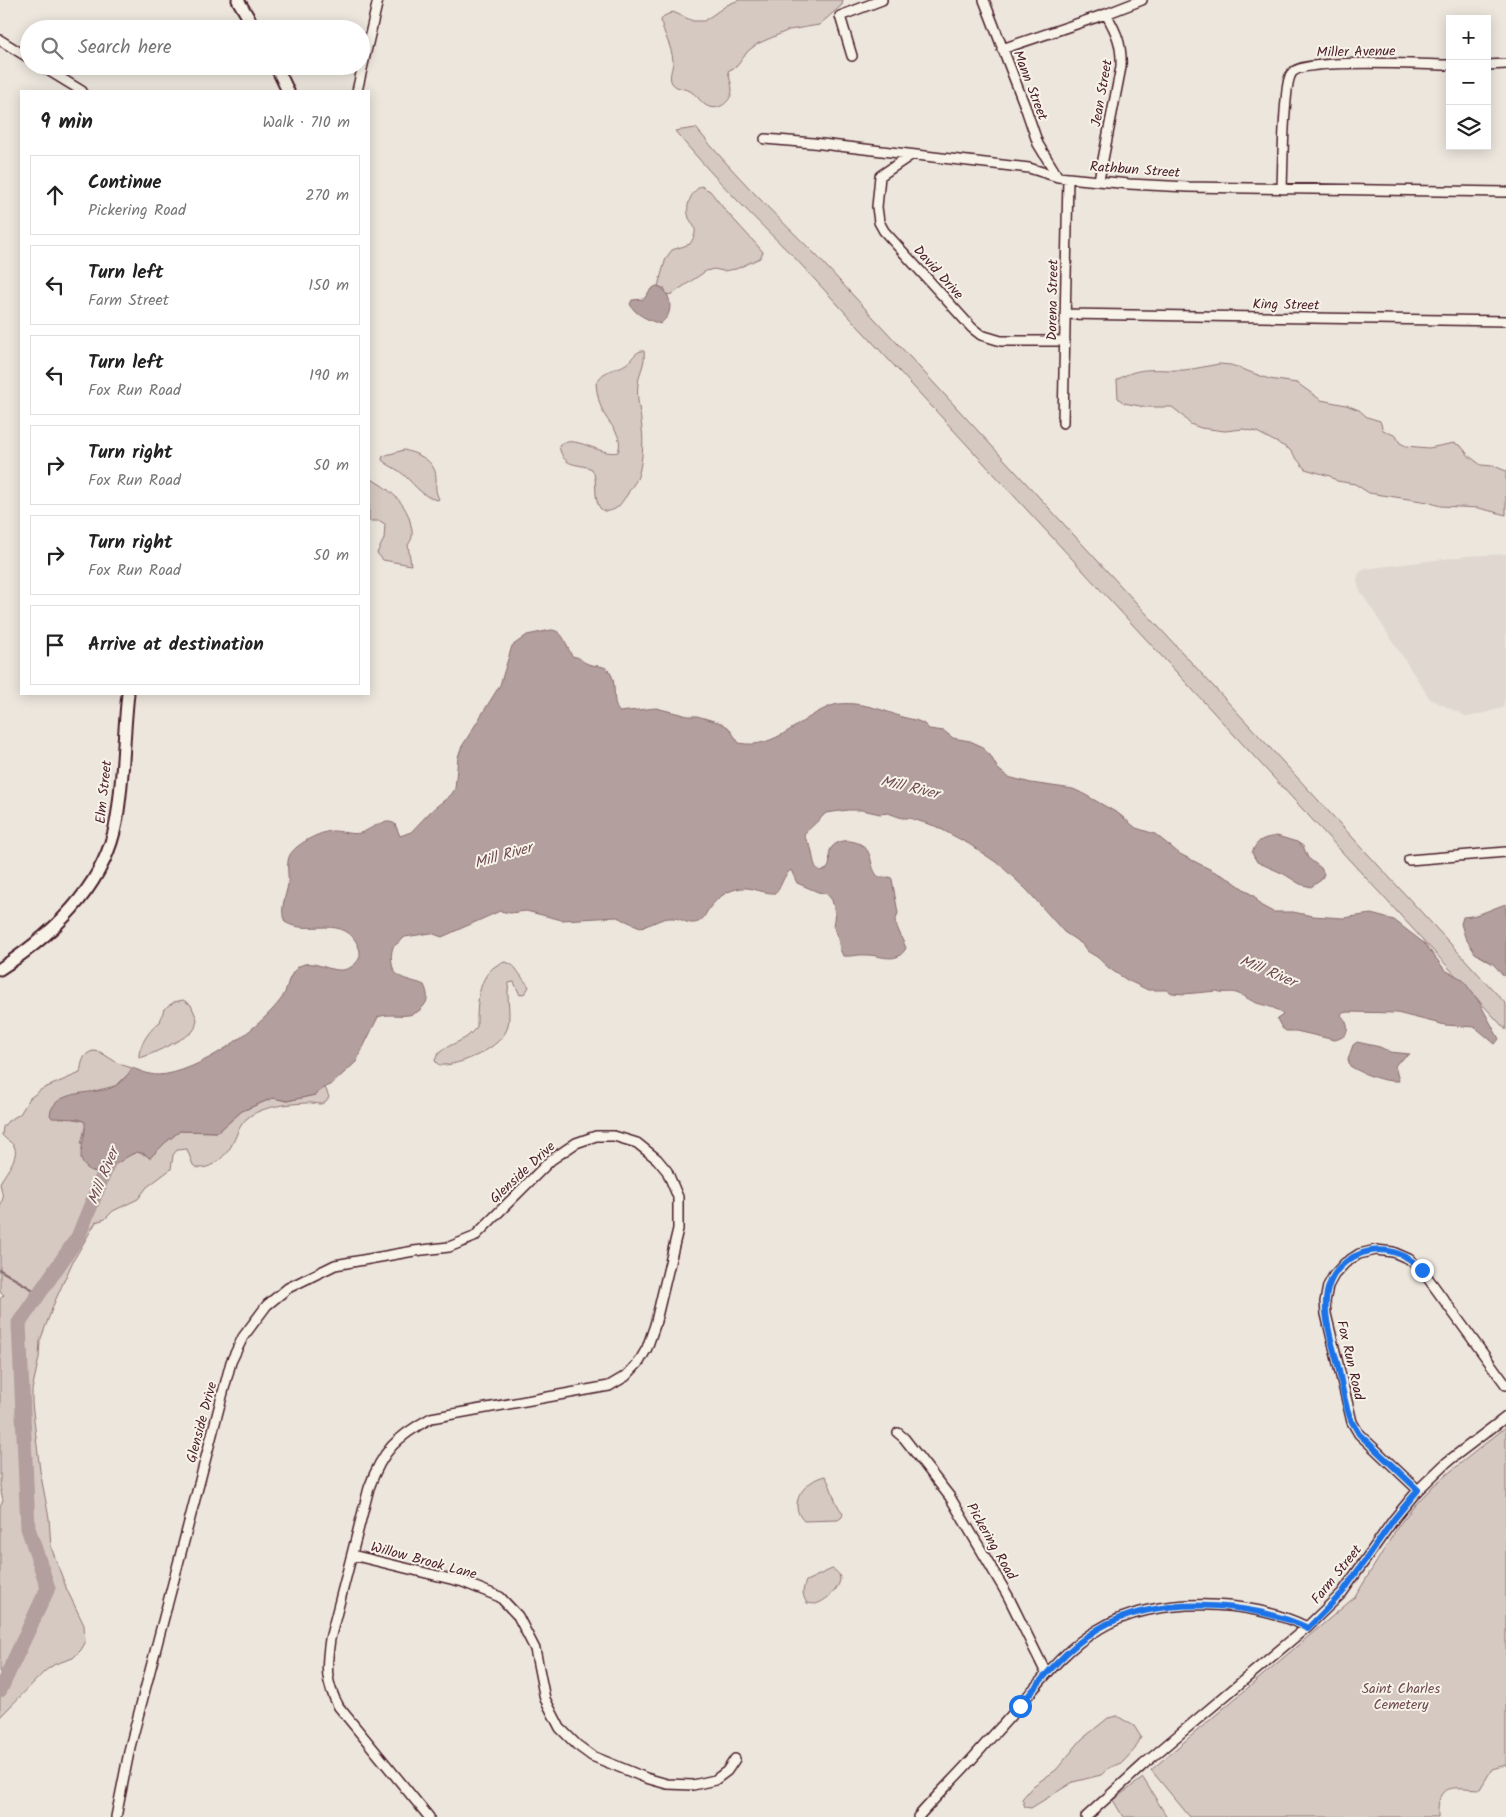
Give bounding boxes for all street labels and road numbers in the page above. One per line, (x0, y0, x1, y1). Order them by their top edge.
street label: Miller Avenue (1316, 40, 1396, 64)
street label: Mann Street (1007, 47, 1054, 124)
street label: Jean Street (1085, 57, 1119, 129)
street label: Rathbun Street (1089, 156, 1181, 184)
street label: David Drive (908, 241, 969, 305)
street label: Dorena Street (1041, 259, 1065, 341)
street label: King Street (1252, 293, 1320, 317)
street label: Elm Street (90, 759, 118, 825)
street label: Glenside Drive (485, 1136, 561, 1209)
street label: Fox Run Road (1330, 1318, 1370, 1403)
street label: Glenside Drive (181, 1379, 224, 1465)
street label: Pickering Road (960, 1499, 1023, 1585)
street label: Willow Brook Lane (368, 1536, 480, 1586)
street label: Farm Street (1306, 1540, 1368, 1609)

